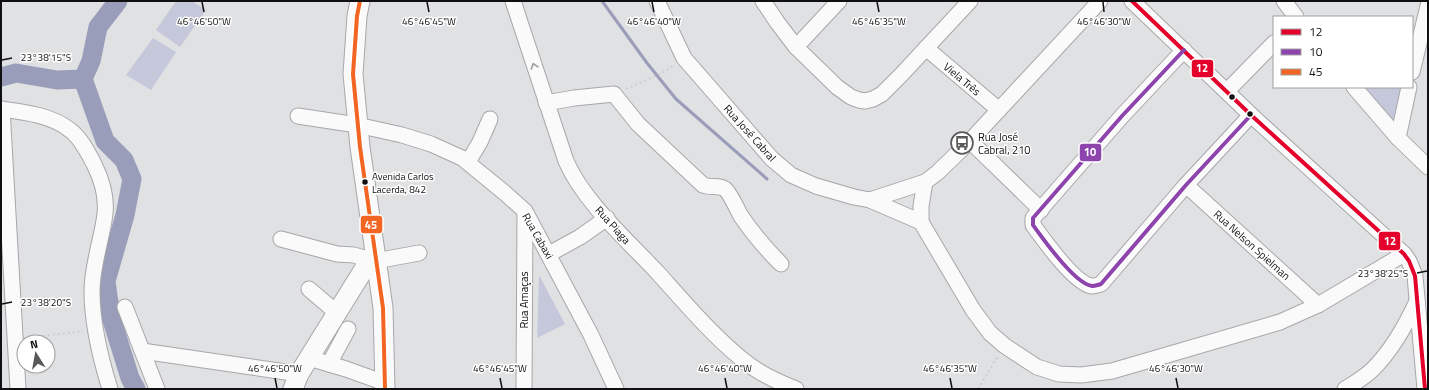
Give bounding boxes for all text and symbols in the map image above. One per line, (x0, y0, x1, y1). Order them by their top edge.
text: 46°46'50"W (177, 14, 231, 29)
text: 46°46'45"W (402, 14, 456, 29)
text: 46°46'40"W (627, 14, 681, 29)
text: 46°46'35"W (852, 14, 906, 29)
text: 46°46'30"W (1077, 14, 1131, 29)
legend (1273, 16, 1413, 88)
text: 12 (1309, 22, 1322, 41)
text: 10 (1309, 42, 1323, 61)
text: 23°38'15"S (21, 50, 71, 65)
street label: Viela Três (940, 59, 984, 99)
line badge: 12 (1191, 59, 1214, 78)
text: 12 (1196, 60, 1208, 76)
text: 45 (1309, 62, 1323, 81)
one-way arrow (530, 63, 539, 70)
unlabelled marker (1227, 92, 1237, 102)
street label: Rua José Cabral (720, 101, 780, 165)
unlabelled marker (1245, 109, 1255, 119)
place label: Rua José Cabral, 210 (978, 129, 1031, 158)
bus stop icon: Rua José Cabral, 210 (949, 130, 975, 156)
line badge: 10 (1079, 143, 1102, 162)
text: 10 (1084, 144, 1096, 160)
place label: Avenida Carlos Lacerda, 842 (372, 169, 434, 197)
marker: Avenida Carlos Lacerda, 842 (360, 177, 370, 187)
street label: Rua Piaga (592, 203, 635, 248)
street label: Rua Nelson Spielman (1210, 206, 1294, 284)
street label: Rua Cabaxi (518, 210, 558, 262)
line badge: 45 (360, 215, 383, 234)
text: 45 (365, 217, 377, 233)
line badge: 12 (1378, 231, 1401, 251)
text: 12 (1384, 233, 1396, 249)
text: 23°38'25"S (1358, 266, 1408, 281)
street label: Rua Amaças (516, 271, 532, 329)
text: 23°38'20"S (21, 295, 71, 310)
north arrow (16, 334, 56, 374)
text: N (29, 336, 39, 353)
text: 46°46'50"W (248, 361, 302, 376)
text: 46°46'45"W (473, 361, 527, 376)
text: 46°46'40"W (698, 361, 752, 376)
text: 46°46'35"W (923, 361, 977, 376)
text: 46°46'30"W (1149, 361, 1203, 376)

